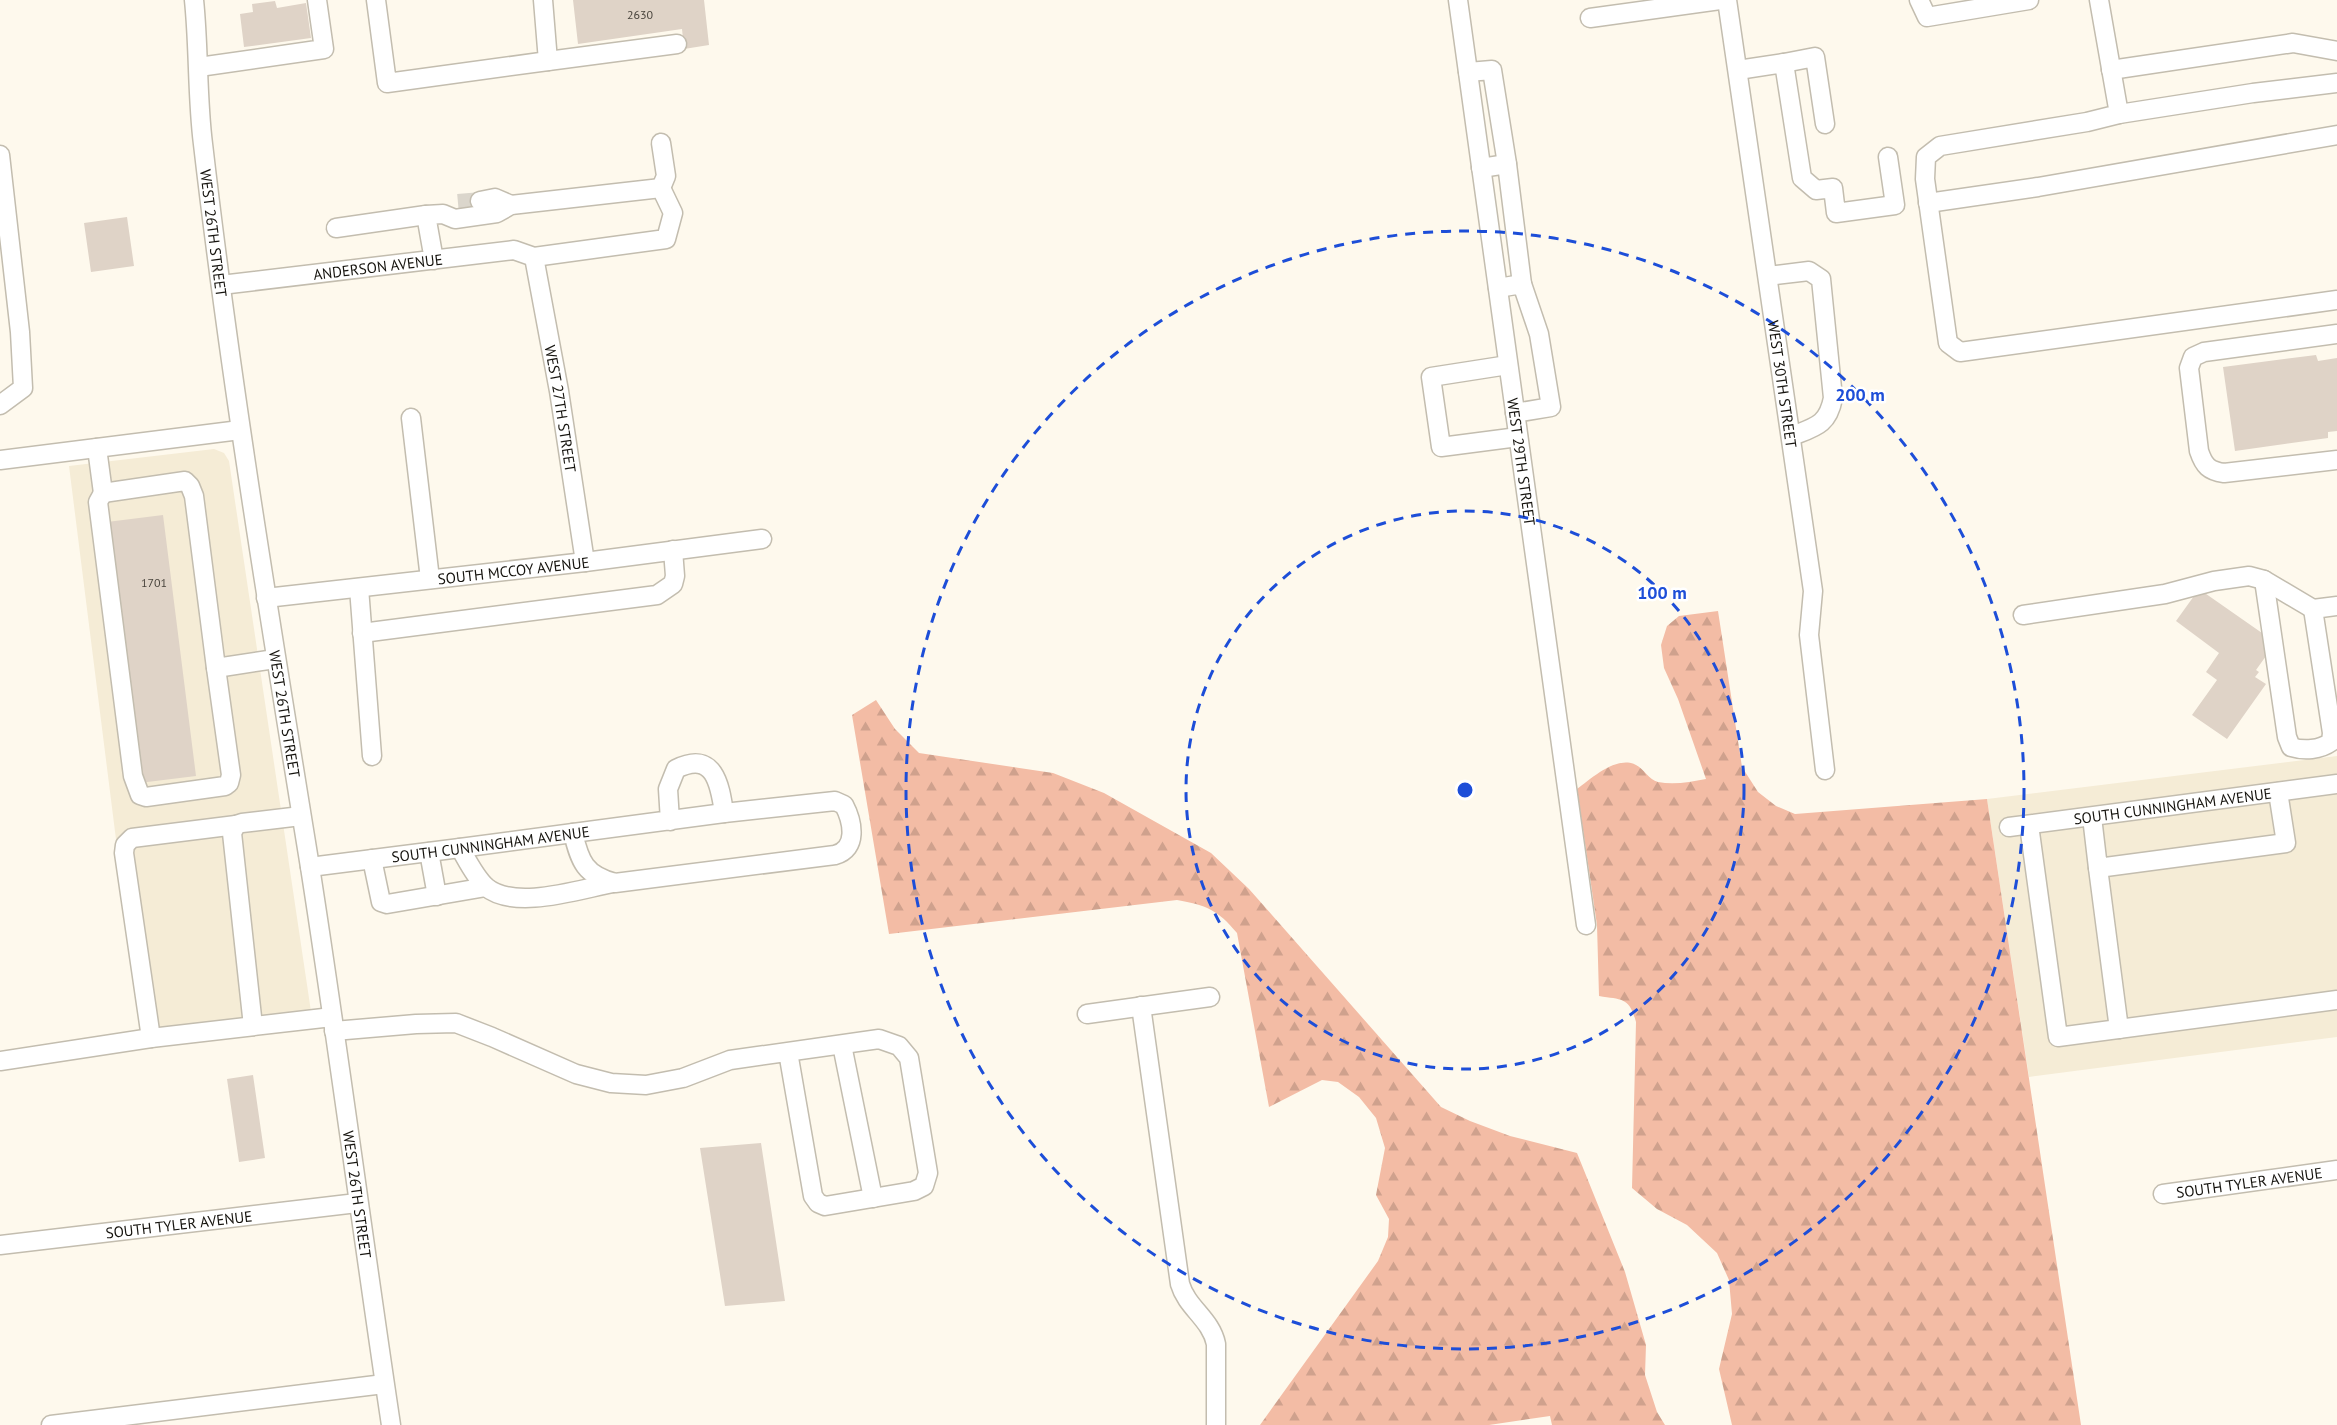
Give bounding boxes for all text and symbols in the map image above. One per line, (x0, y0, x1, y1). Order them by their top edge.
house number: 2630 (627, 7, 654, 22)
street label: WEST 26TH STREET (197, 168, 232, 299)
street label: ANDERSON AVENUE (312, 249, 444, 283)
street label: WEST 30TH STREET (1764, 319, 1802, 450)
street label: WEST 27TH STREET (541, 343, 581, 474)
text: 200 m (1835, 383, 1885, 406)
street label: WEST 29TH STREET (1504, 397, 1540, 527)
street label: SOUTH MCCOY AVENUE (437, 552, 590, 588)
house number: 1701 (141, 575, 167, 590)
text: 100 m (1637, 581, 1687, 604)
street label: WEST 26TH STREET (266, 649, 305, 779)
centre of rings (1455, 780, 1475, 800)
street label: SOUTH CUNNINGHAM AVENUE (2072, 783, 2273, 828)
street label: SOUTH CUNNINGHAM AVENUE (390, 821, 591, 866)
street label: WEST 26TH STREET (339, 1129, 376, 1260)
street label: SOUTH TYLER AVENUE (2175, 1163, 2324, 1202)
street label: SOUTH TYLER AVENUE (104, 1206, 253, 1242)

